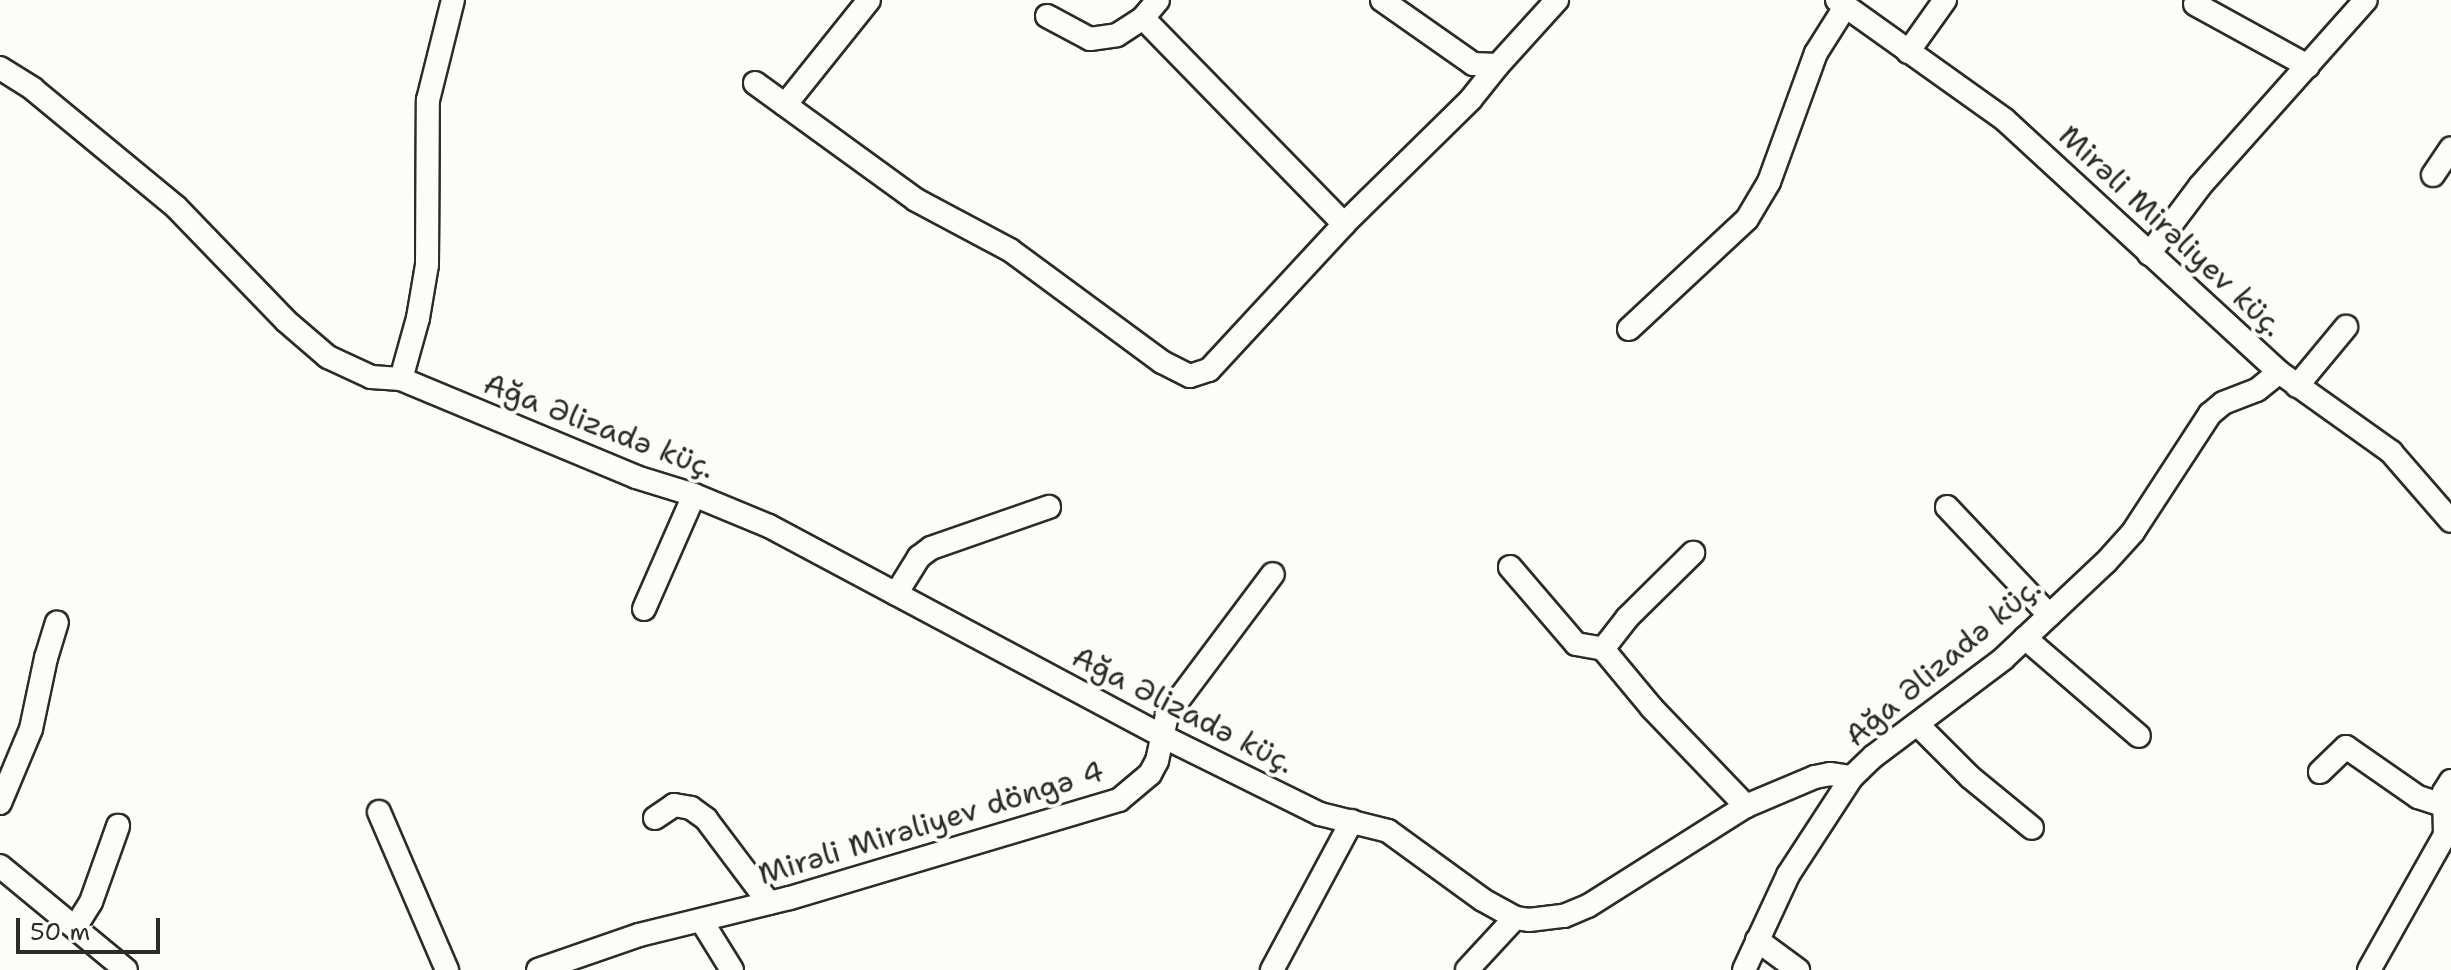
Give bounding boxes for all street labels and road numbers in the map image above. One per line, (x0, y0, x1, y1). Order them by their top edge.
street label: Mirəli Mirəliyev küç. (2051, 118, 2291, 344)
street label: Ağa Əlizadə küç. (479, 365, 719, 487)
street label: Ağa Əlizadə küç. (1838, 570, 2048, 754)
street label: Ağa Əlizadə küç. (1066, 639, 1300, 781)
street label: Mirəli Mirəliyev döngə 4 (754, 753, 1108, 893)

